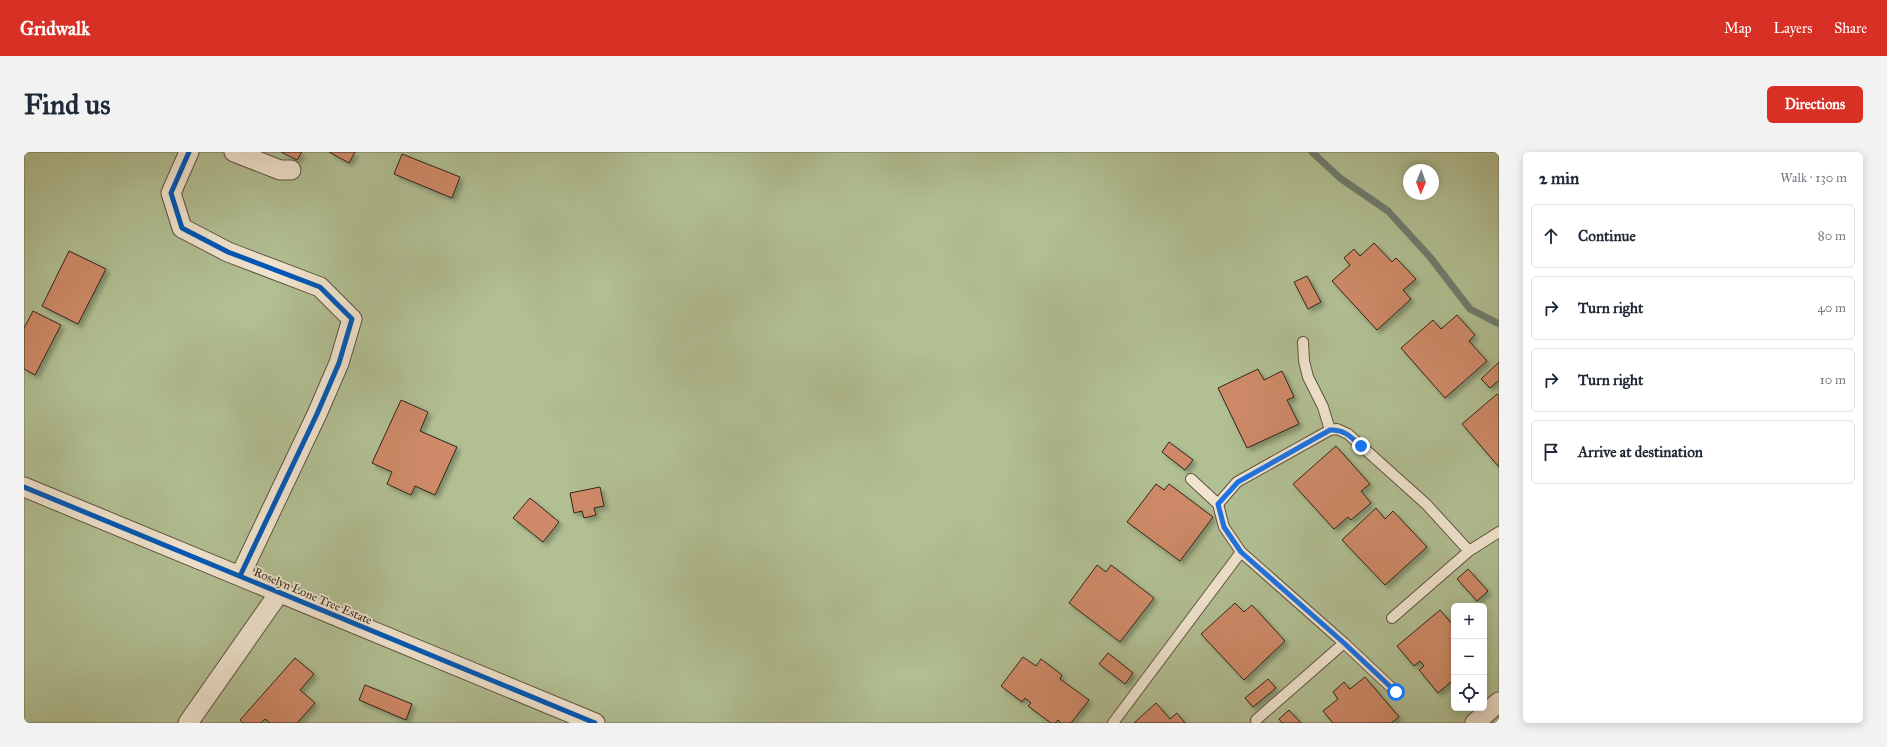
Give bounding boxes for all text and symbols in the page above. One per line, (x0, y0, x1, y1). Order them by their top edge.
text: Gridwalk (20, 17, 90, 40)
text: Map (1724, 20, 1752, 37)
text: Layers (1774, 20, 1812, 37)
text: Share (1834, 20, 1867, 37)
button: Directions (1767, 86, 1863, 123)
text: Find us (24, 87, 110, 122)
north arrow (1403, 164, 1439, 200)
text: 2 min (1539, 168, 1579, 189)
text: Walk · 130 m (1780, 170, 1847, 186)
icon: ahead (1540, 225, 1562, 247)
text: Continue (1578, 227, 1636, 245)
text: 80 m (1818, 228, 1846, 244)
icon: right (1540, 297, 1562, 319)
text: Turn right (1578, 299, 1643, 317)
text: 40 m (1817, 300, 1846, 316)
icon: right (1540, 369, 1562, 391)
text: Turn right (1578, 371, 1643, 389)
text: 10 m (1820, 372, 1846, 388)
route end (1352, 437, 1370, 455)
icon: arrive (1540, 441, 1562, 463)
text: Arrive at destination (1578, 443, 1703, 461)
street label: Roselyn Lone Tree Estate (252, 565, 374, 627)
map controls (1451, 603, 1487, 711)
button: + (1451, 603, 1487, 639)
button: − (1451, 639, 1487, 675)
button: locate (1451, 675, 1487, 711)
route start (1387, 683, 1405, 701)

